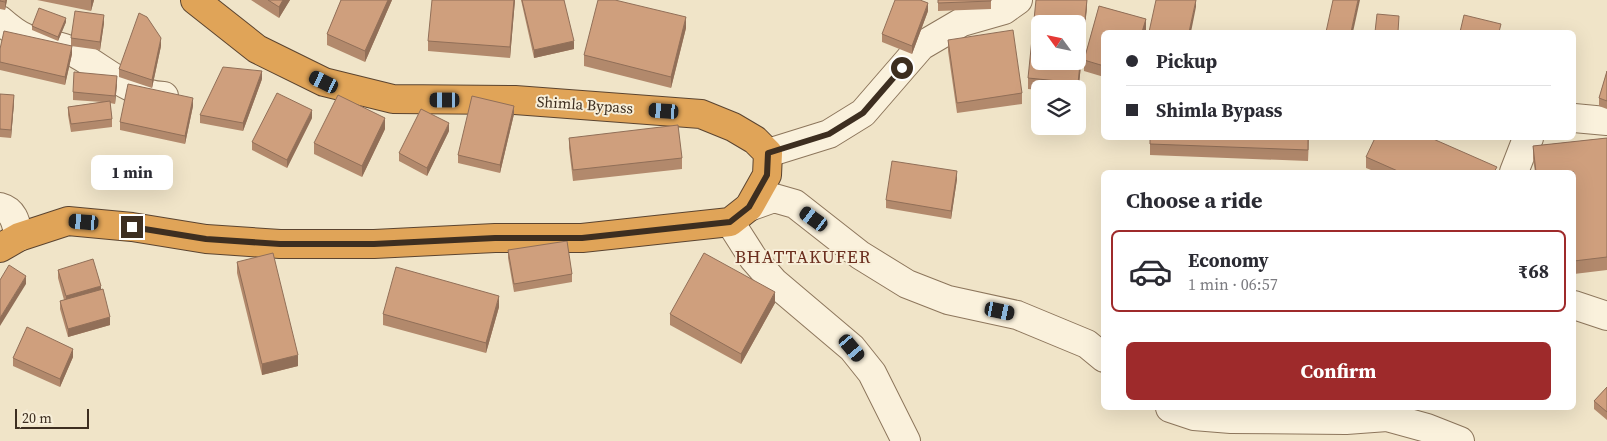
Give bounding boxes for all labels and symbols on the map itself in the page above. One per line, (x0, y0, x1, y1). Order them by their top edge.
north arrow (1031, 15, 1086, 70)
route start (891, 57, 913, 79)
car (307, 69, 340, 95)
street label: Shimla Bypass (536, 91, 634, 118)
car (430, 93, 460, 108)
car (648, 102, 679, 120)
callout: 1 min (91, 154, 173, 190)
car (797, 204, 830, 234)
car (68, 213, 99, 231)
route end (121, 216, 143, 238)
district label: BHATTAKUFER (735, 244, 871, 269)
car (983, 301, 1016, 321)
car (836, 332, 867, 364)
scale bar (15, 406, 89, 429)

